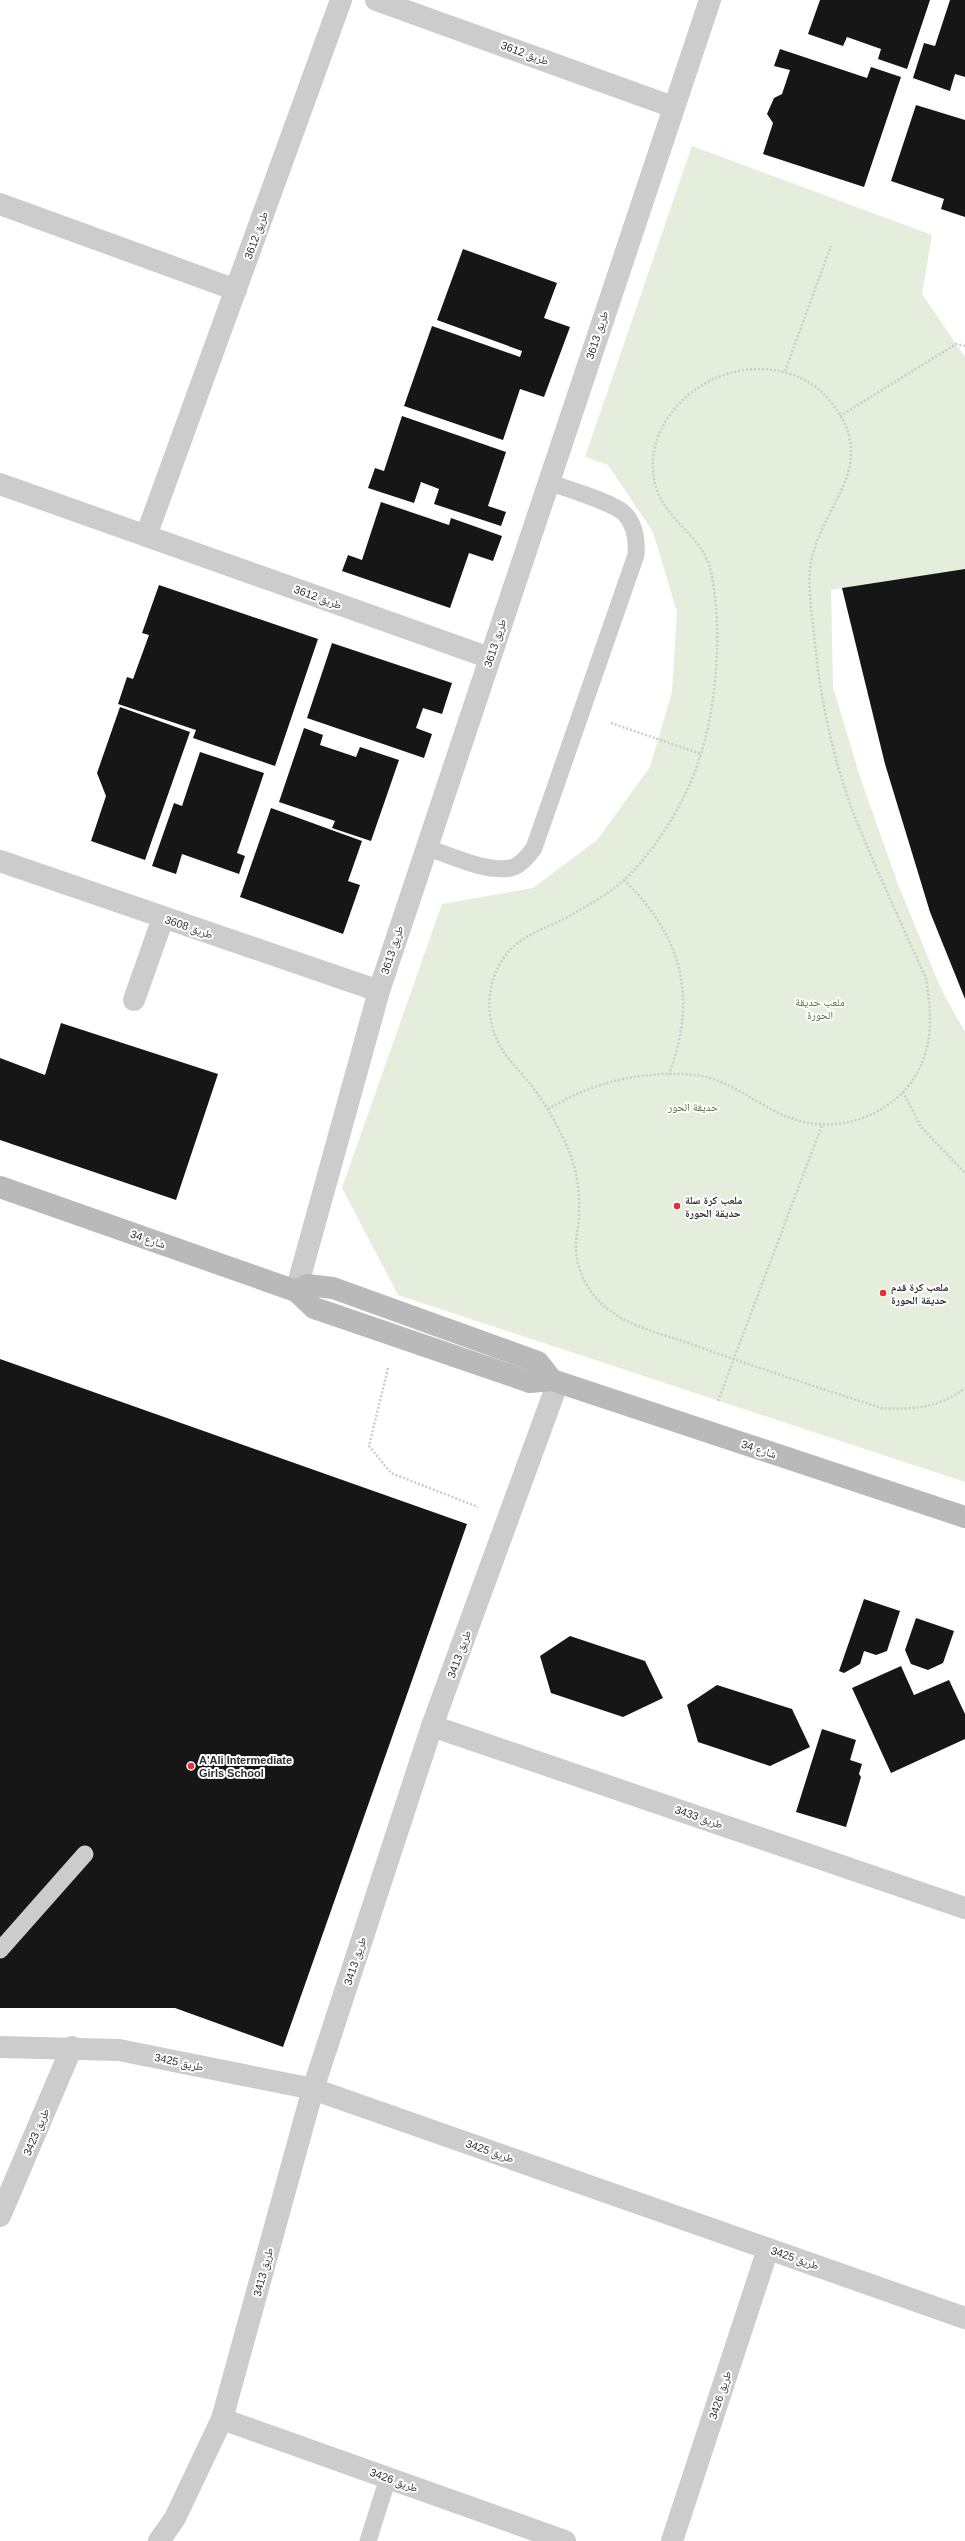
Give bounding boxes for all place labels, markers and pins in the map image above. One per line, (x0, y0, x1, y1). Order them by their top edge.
place label: ملعب كرة سلة حديقة الحورة (685, 1194, 742, 1220)
marker: ملعب كرة سلة حديقة الحورة (672, 1201, 682, 1211)
place label: ملعب كرة قدم حديقة الحورة (891, 1281, 948, 1307)
marker: ملعب كرة قدم حديقة الحورة (878, 1288, 888, 1298)
place label: A'Ali Intermediate Girls School (199, 1754, 292, 1779)
marker: A'Ali Intermediate Girls School (186, 1761, 196, 1771)

